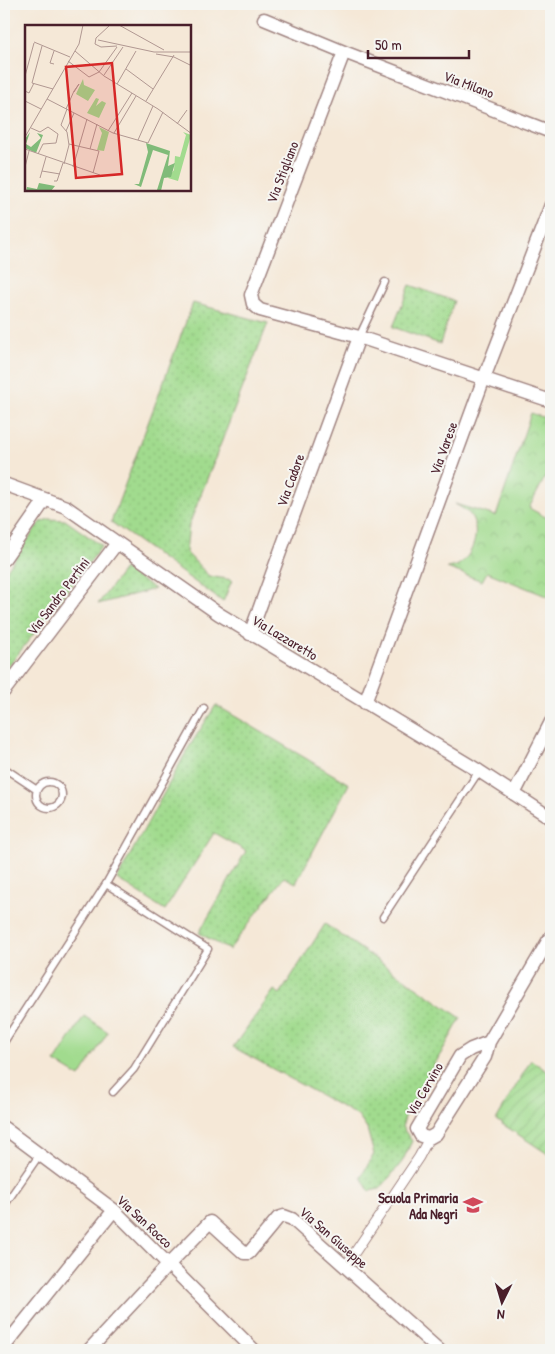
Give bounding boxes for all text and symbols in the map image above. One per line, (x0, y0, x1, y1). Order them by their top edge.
inset map (25, 25, 191, 191)
scale bar (368, 28, 469, 60)
text: 50 m (375, 34, 402, 55)
street label: Via Milano (441, 66, 497, 102)
street label: Via Stigliano (262, 138, 304, 206)
street label: Via Varese (425, 419, 461, 477)
street label: Via Cadore (272, 451, 308, 509)
street label: Via Sandro Pertini (22, 553, 94, 639)
street label: Via Lazzaretto (248, 610, 322, 664)
street label: Via Cervino (401, 1058, 447, 1119)
place label: Scuola Primaria Ada Negri (378, 1188, 458, 1225)
street label: Via San Rocco (113, 1190, 177, 1252)
school or university icon: Scuola Primaria Ada Negri (462, 1194, 484, 1216)
street label: Via San Giuseppe (295, 1202, 373, 1273)
north arrow (478, 1276, 528, 1326)
text: N (496, 1306, 505, 1325)

